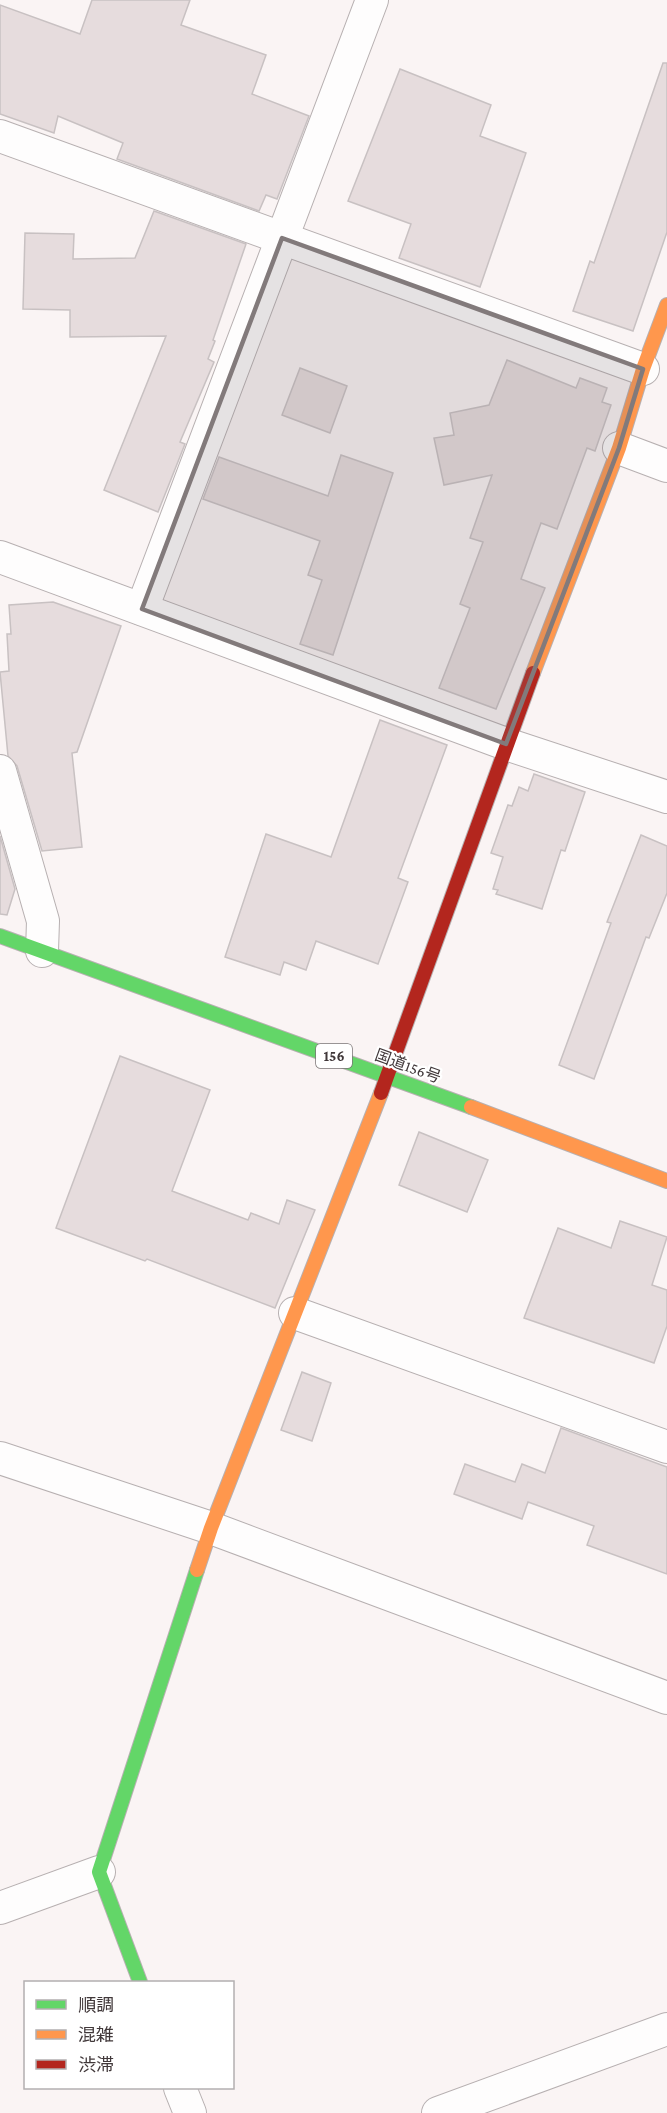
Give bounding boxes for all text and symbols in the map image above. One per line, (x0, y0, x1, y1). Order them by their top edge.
road number: 156 (316, 1044, 352, 1068)
street label: 国道156号 (373, 1046, 443, 1086)
legend (24, 1981, 234, 2089)
text: 順調 (78, 1995, 114, 2015)
text: 混雑 (78, 2025, 114, 2045)
text: 渋滞 (78, 2055, 114, 2075)

